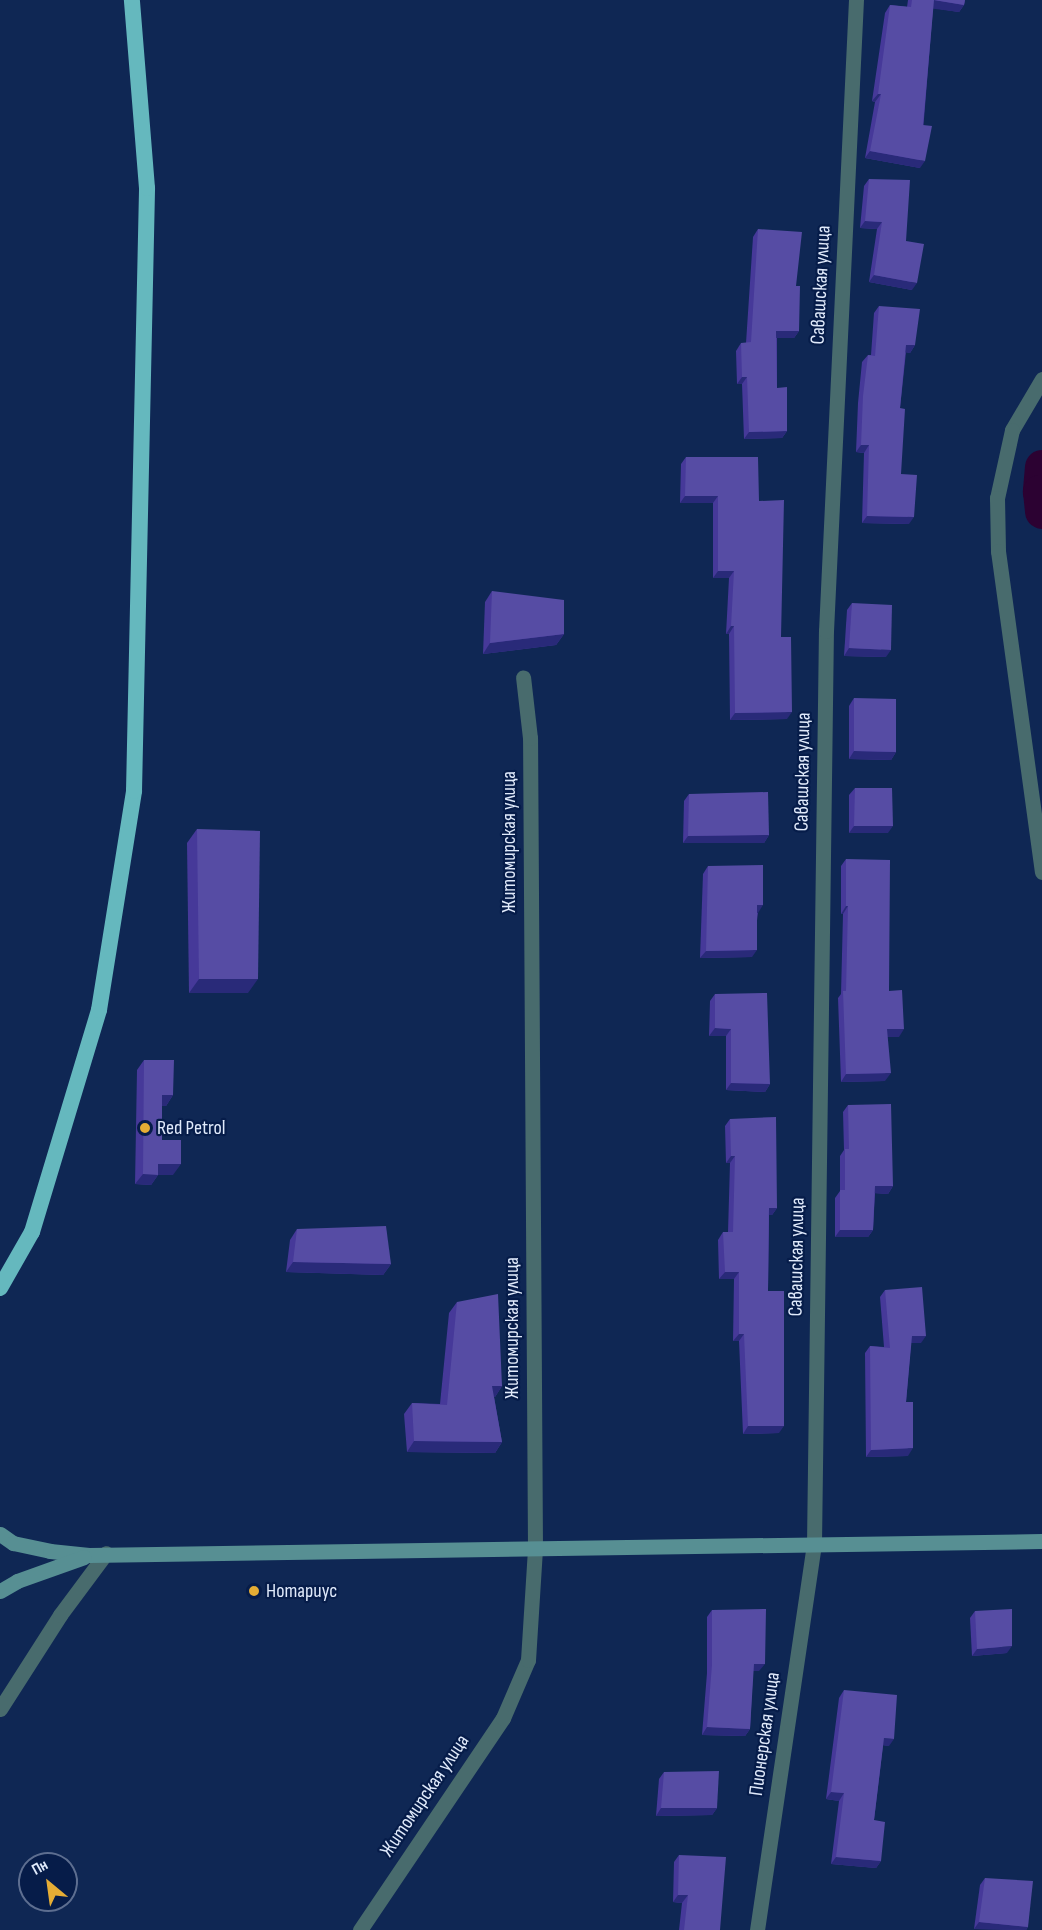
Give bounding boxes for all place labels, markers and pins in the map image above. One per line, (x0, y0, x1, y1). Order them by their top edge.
place label: Red Petrol (157, 1116, 226, 1140)
marker: Red Petrol (138, 1121, 152, 1135)
place label: Нотариус (266, 1579, 337, 1603)
marker: Нотариус (247, 1584, 261, 1598)

